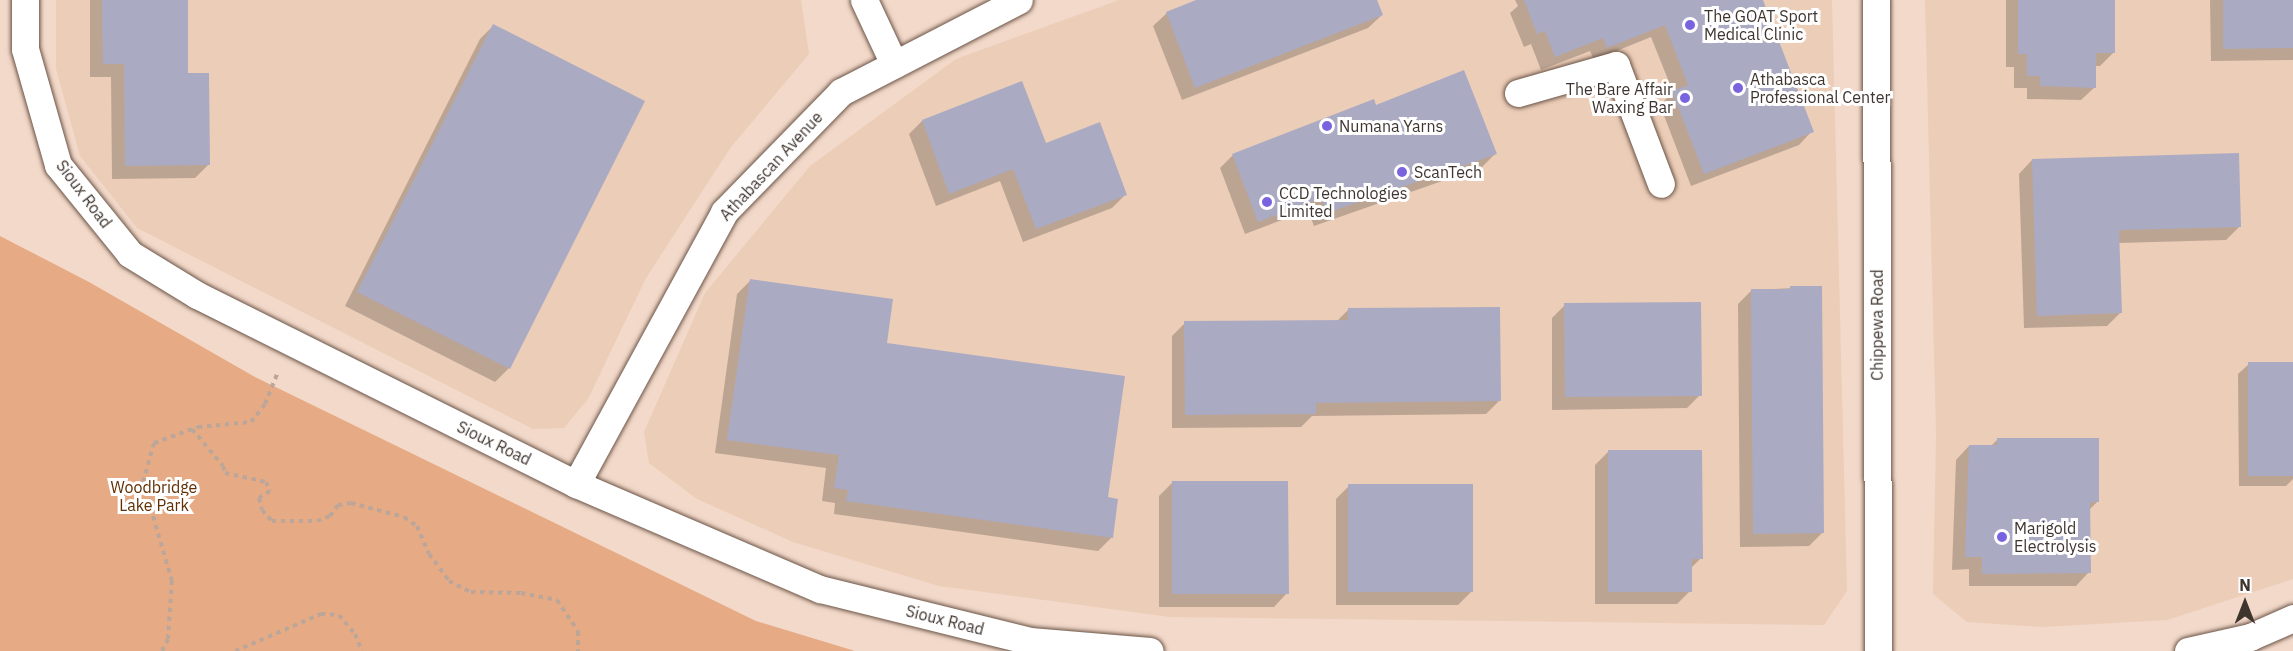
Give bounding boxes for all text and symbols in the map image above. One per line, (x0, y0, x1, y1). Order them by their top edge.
place label: The GOAT Sport Medical Clinic (1704, 6, 1818, 44)
marker: The GOAT Sport Medical Clinic (1681, 16, 1699, 34)
place label: Athabasca Professional Center (1750, 69, 1890, 107)
place label: The Bare Affair Waxing Bar (1566, 79, 1673, 117)
marker: Athabasca Professional Center (1731, 81, 1745, 95)
marker: The Bare Affair Waxing Bar (1678, 91, 1692, 105)
street label: Athabascan Avenue (716, 108, 826, 224)
place label: Numana Yarns (1339, 116, 1443, 136)
marker: Numana Yarns (1320, 119, 1334, 133)
street label: Sioux Road (52, 156, 116, 232)
place label: ScanTech (1414, 162, 1482, 182)
marker: ScanTech (1395, 165, 1409, 179)
place label: CCD Technologies Limited (1279, 183, 1408, 221)
marker: CCD Technologies Limited (1260, 195, 1274, 209)
street label: Chippewa Road (1867, 269, 1887, 381)
street label: Sioux Road (454, 417, 534, 469)
park label: Woodbridge Lake Park (111, 477, 197, 515)
place label: Marigold Electrolysis (2014, 518, 2097, 556)
marker: Marigold Electrolysis (1995, 530, 2009, 544)
north arrow (2215, 573, 2275, 633)
text: N (2239, 575, 2251, 595)
street label: Sioux Road (904, 601, 986, 639)

